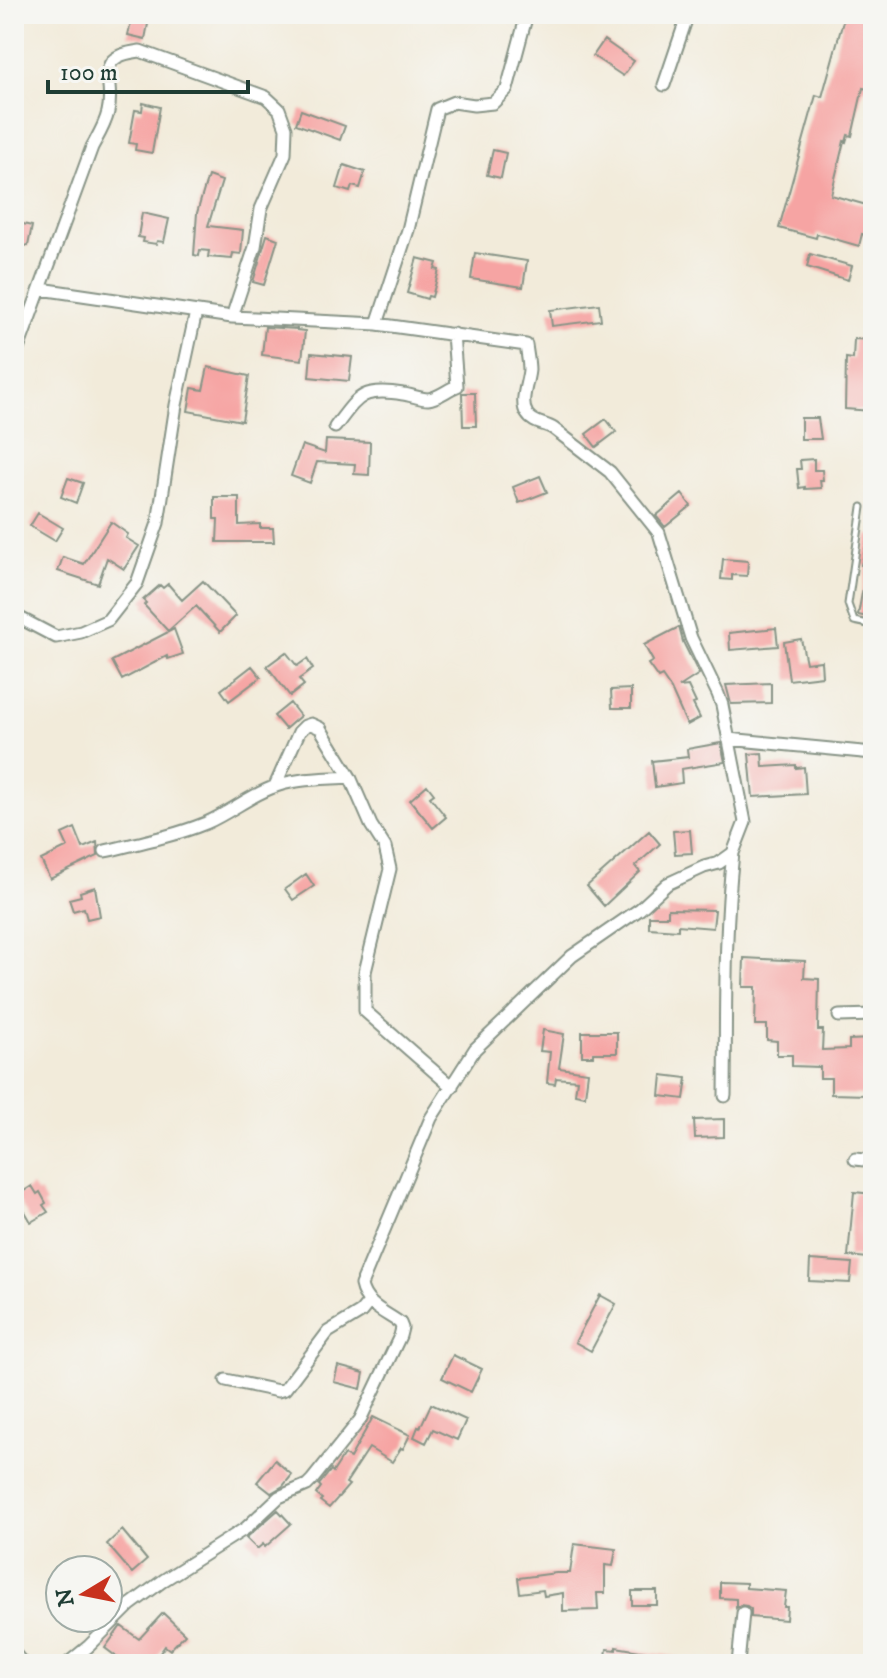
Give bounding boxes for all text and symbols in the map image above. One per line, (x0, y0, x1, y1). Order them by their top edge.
scale bar (48, 44, 248, 94)
text: 100 m (60, 58, 118, 88)
north arrow (44, 1554, 124, 1634)
text: N (51, 1586, 81, 1608)

